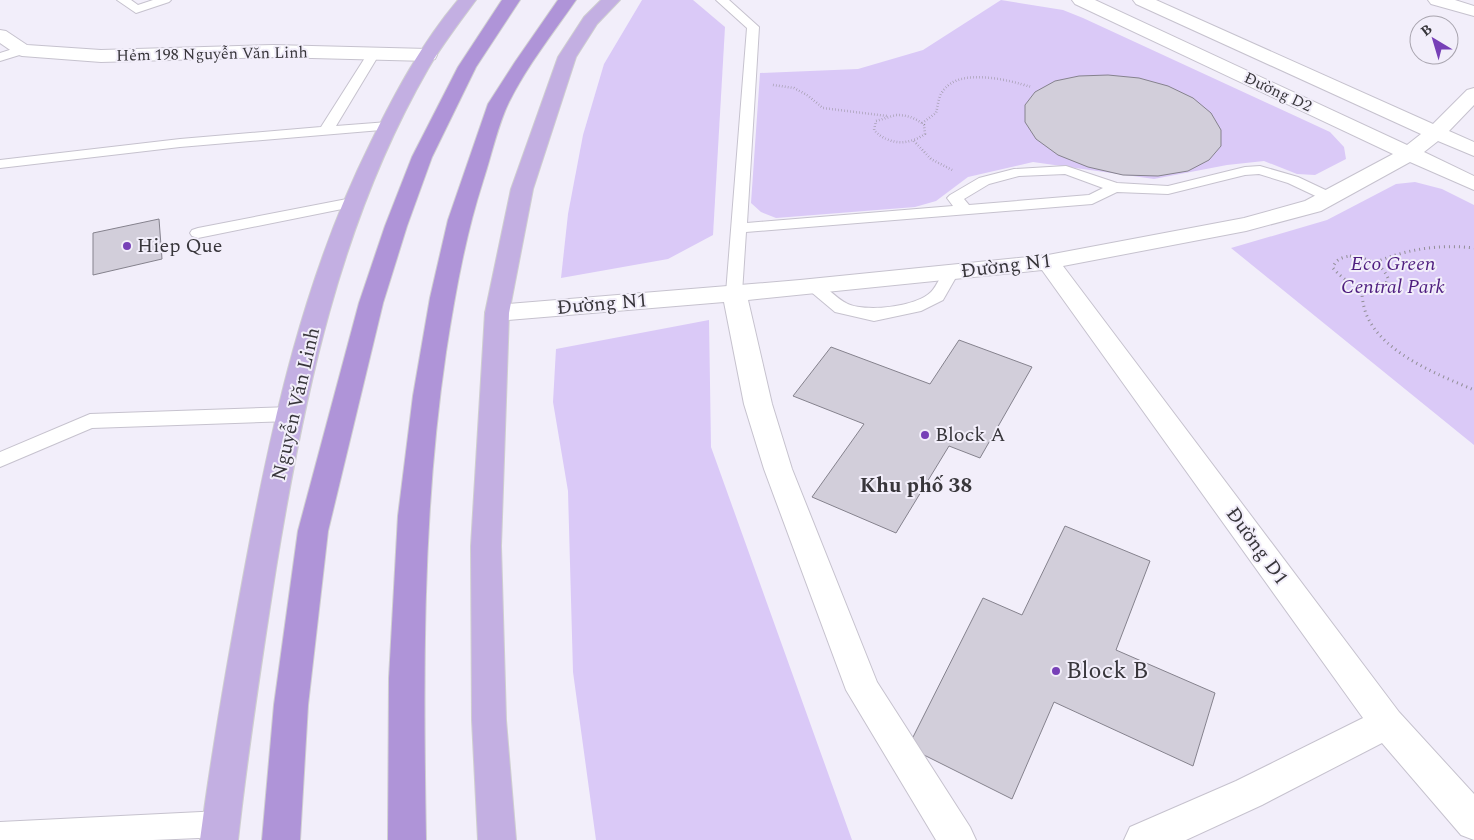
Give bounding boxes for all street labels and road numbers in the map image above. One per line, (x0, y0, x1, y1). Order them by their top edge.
street label: Hẻm 198 Nguyễn Văn Linh (116, 40, 308, 68)
street label: Đường D2 (1240, 66, 1316, 118)
street label: Đường N1 (959, 246, 1053, 286)
street label: Đường N1 (555, 285, 649, 323)
street label: Nguyễn Văn Linh (264, 324, 328, 484)
street label: Đường D1 (1218, 501, 1296, 591)

